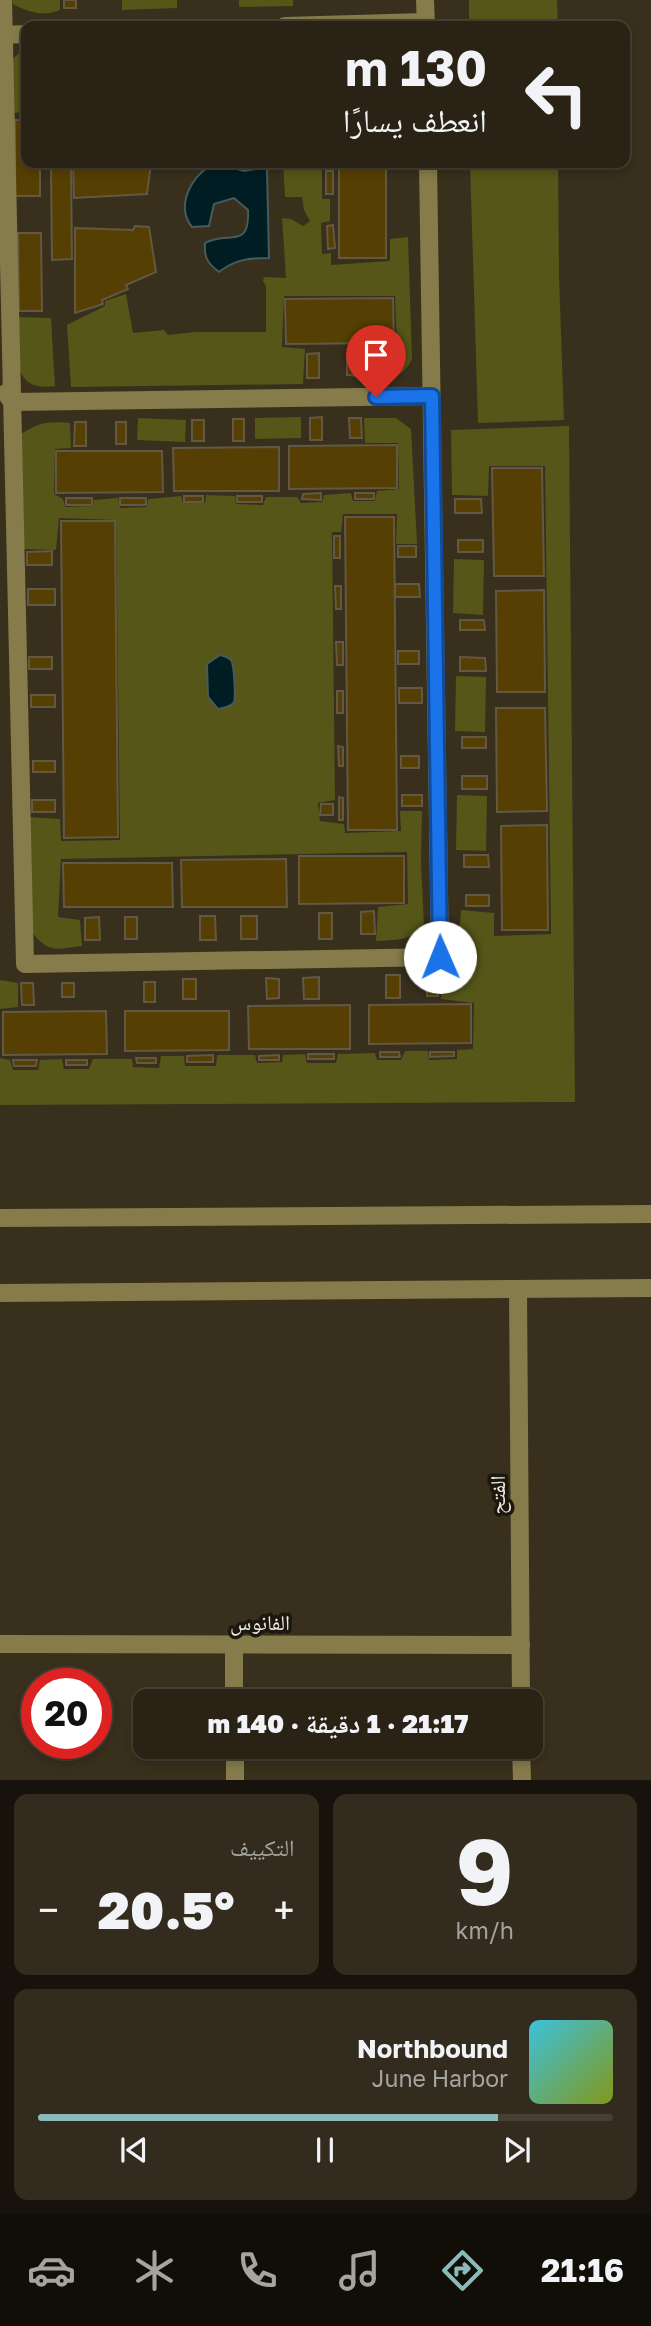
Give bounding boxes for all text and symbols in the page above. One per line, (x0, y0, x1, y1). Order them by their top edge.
text: 130 m (345, 38, 487, 97)
icon: left (511, 49, 602, 140)
text: انعطف يسارًا (343, 101, 487, 139)
pin (346, 325, 406, 397)
icon: arrive (357, 336, 395, 374)
position arrow (403, 920, 477, 994)
street label: الفتح (484, 1475, 511, 1515)
street label: الفانوس (230, 1609, 290, 1636)
speed limit sign: 20 (21, 1668, 112, 1759)
text: 21:17 · 1 دقيقة · 140 m (208, 1708, 468, 1739)
text: 9 (456, 1816, 514, 1925)
text: التكييف (230, 1833, 295, 1861)
text: 20.5° (98, 1878, 235, 1940)
text: − (38, 1887, 59, 1932)
text: + (274, 1887, 294, 1932)
text: km/h (455, 1916, 514, 1944)
text: Northbound (357, 2033, 508, 2064)
text: June Harbor (372, 2064, 508, 2092)
icon: previous (115, 2131, 153, 2169)
icon: pause (306, 2131, 344, 2169)
icon: next (498, 2131, 536, 2169)
icon: car (27, 2246, 76, 2295)
icon: climate (130, 2246, 179, 2295)
icon: phone (233, 2246, 282, 2295)
icon: music (335, 2246, 384, 2295)
icon: directions (438, 2246, 487, 2295)
text: 21:16 (541, 2251, 624, 2289)

